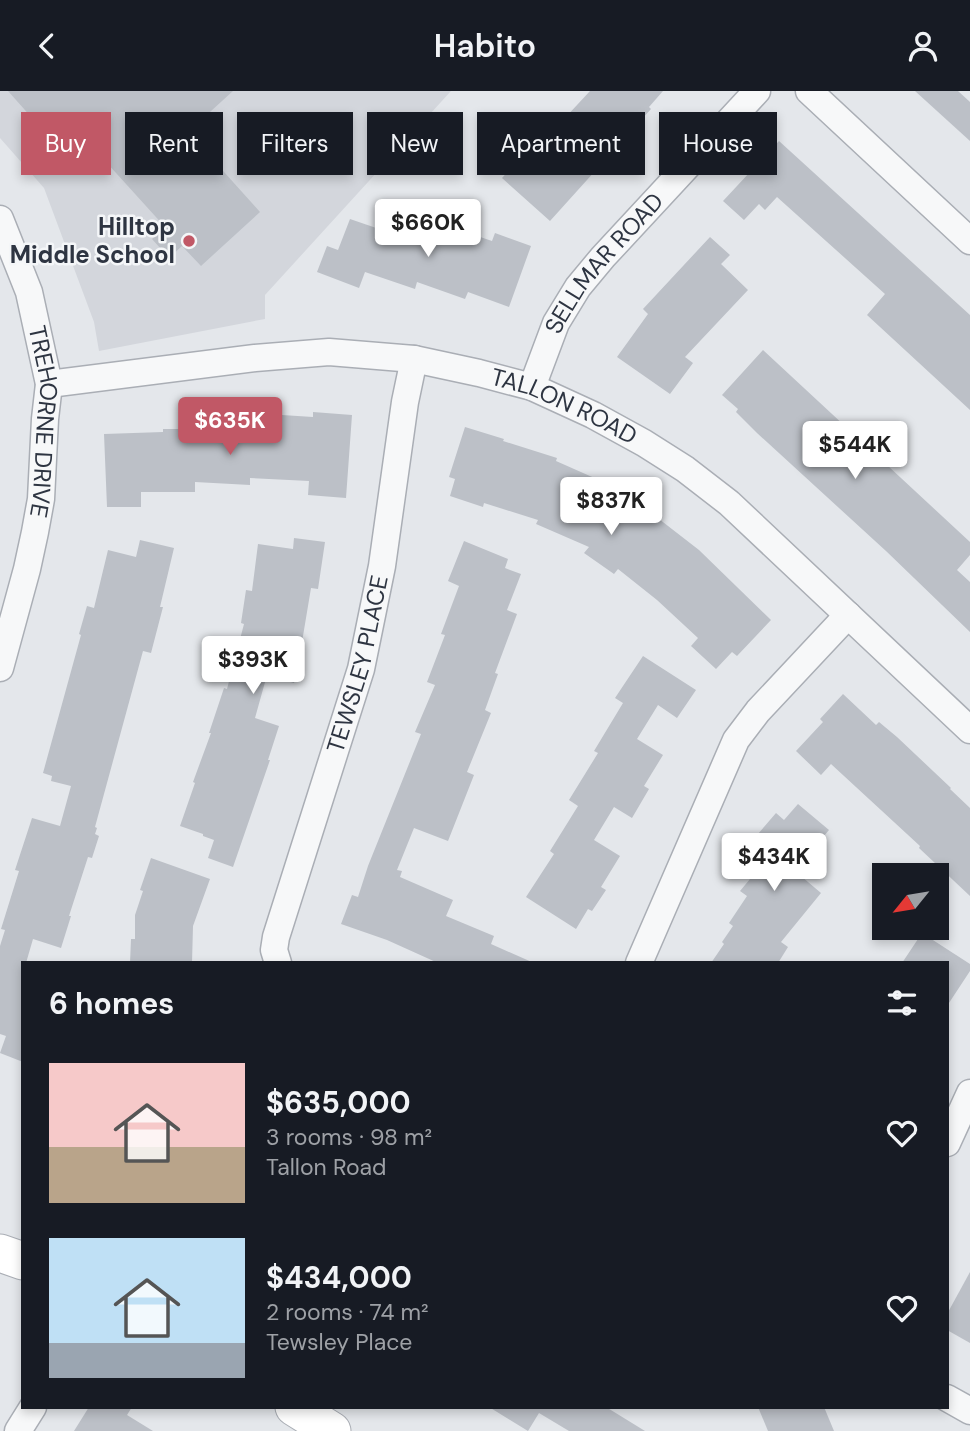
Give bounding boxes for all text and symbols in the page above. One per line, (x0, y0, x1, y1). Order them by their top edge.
text: Habito (434, 25, 536, 67)
icon: back (28, 27, 66, 65)
icon: person (904, 27, 942, 65)
chip: Buy (21, 112, 111, 175)
chip: Rent (125, 112, 223, 175)
chip: Filters (237, 112, 353, 175)
chip: New (367, 112, 463, 175)
chip: Apartment (477, 112, 645, 175)
chip: House (659, 112, 777, 175)
street label: SELLMAR ROAD (537, 186, 670, 338)
pin: $660K (379, 199, 477, 259)
text: $660K (391, 207, 465, 237)
place label: Hilltop Middle School (10, 211, 175, 270)
marker: Hilltop Middle School (181, 233, 197, 249)
street label: TREHORNE DRIVE (22, 323, 65, 520)
street label: TALLON ROAD (488, 361, 643, 451)
pin: $635K (181, 397, 279, 457)
text: $635K (194, 405, 266, 435)
pin: $544K (806, 421, 904, 481)
text: $544K (818, 429, 892, 459)
pin: $837K (562, 477, 660, 537)
text: $837K (576, 485, 646, 515)
street label: TEWSLEY PLACE (319, 572, 395, 757)
pin: $393K (204, 637, 302, 696)
text: $393K (218, 644, 288, 674)
pin: $434K (725, 833, 823, 893)
text: $434K (738, 841, 810, 871)
north arrow (872, 863, 948, 940)
map controls (872, 863, 949, 940)
text: 6 homes (49, 984, 174, 1023)
icon: filters (883, 984, 921, 1022)
text: $635,000 (266, 1083, 411, 1122)
icon: home (105, 1091, 189, 1175)
icon: heart (883, 1114, 921, 1152)
text: 3 rooms · 98 m² (266, 1122, 432, 1152)
text: Tallon Road (266, 1152, 386, 1182)
text: $434,000 (266, 1258, 412, 1297)
icon: home (105, 1266, 189, 1350)
icon: heart (883, 1289, 921, 1327)
text: 2 rooms · 74 m² (266, 1297, 429, 1327)
text: Tewsley Place (266, 1327, 412, 1357)

